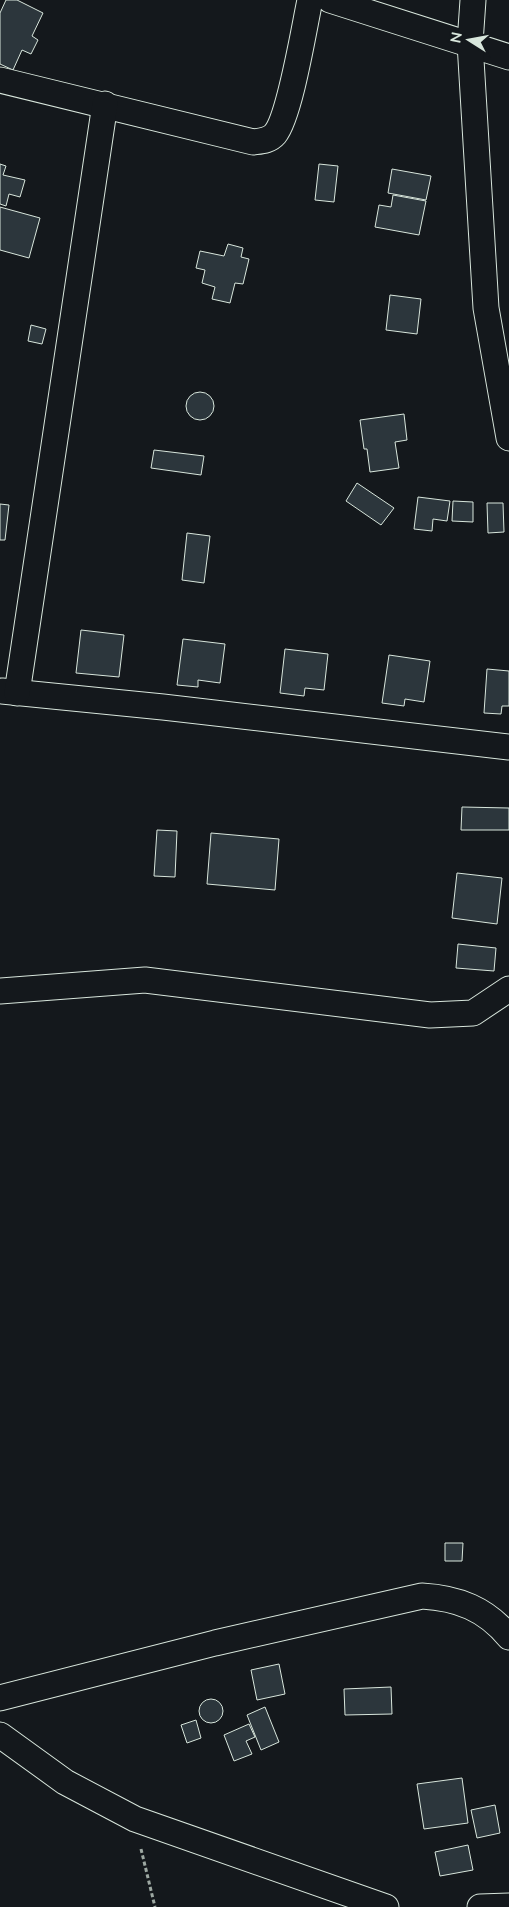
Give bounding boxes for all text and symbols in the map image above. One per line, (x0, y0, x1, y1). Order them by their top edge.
north arrow (444, 15, 494, 65)
text: N (446, 31, 465, 44)

